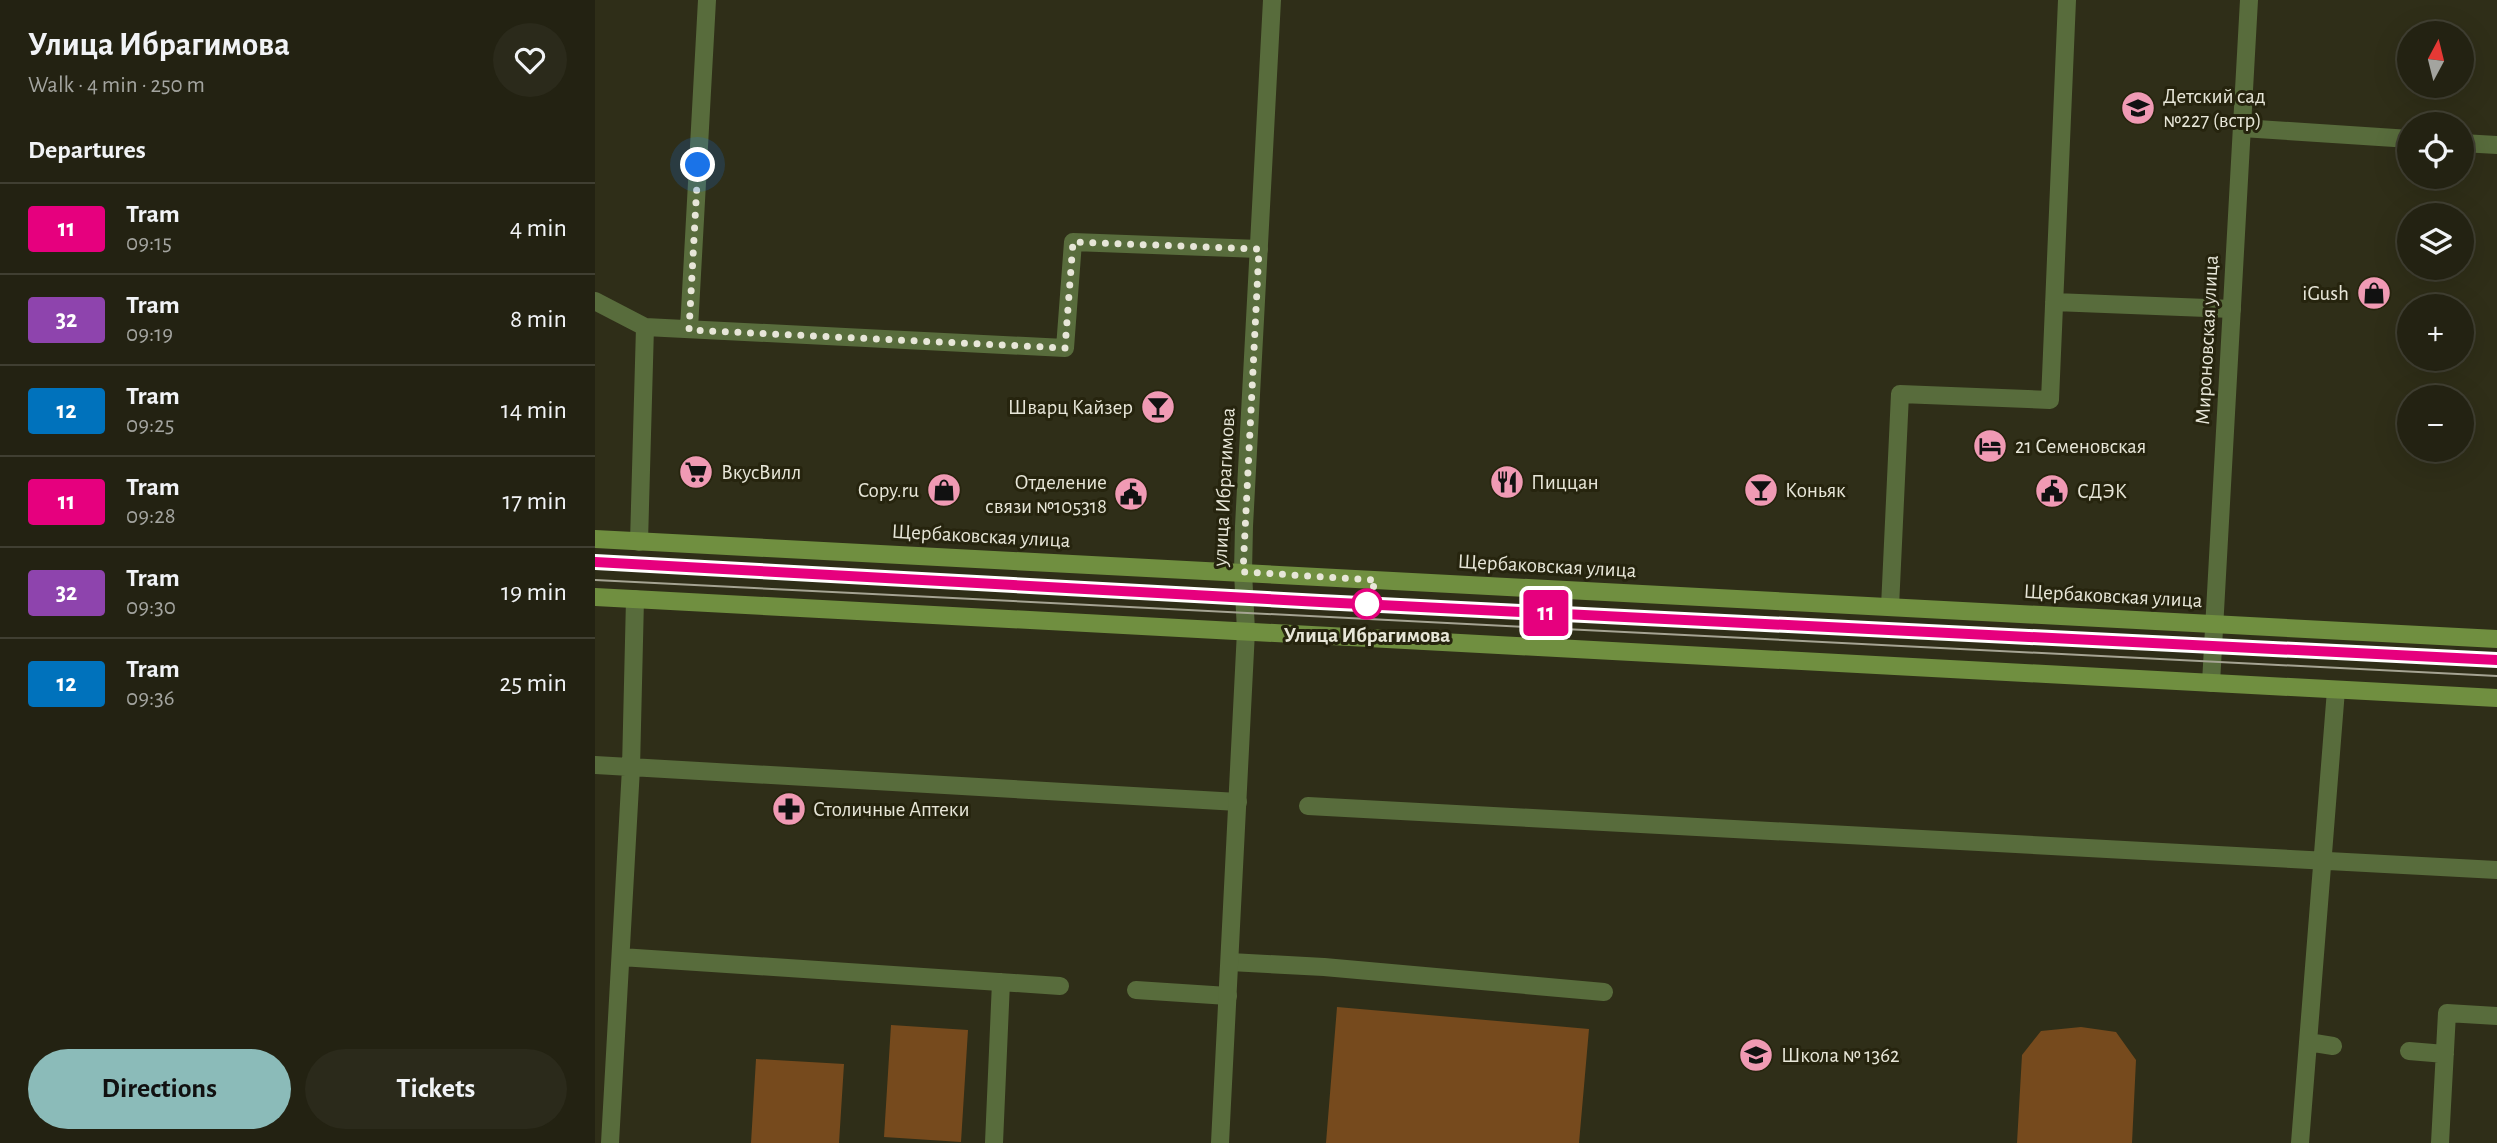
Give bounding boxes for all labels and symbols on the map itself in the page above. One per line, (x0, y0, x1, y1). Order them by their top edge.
north arrow (2397, 21, 2475, 98)
place label: Детский сад №227 (встр) (2163, 86, 2266, 131)
school or university icon: Детский сад №227 (встр) (2119, 89, 2157, 127)
your location (680, 147, 715, 182)
street label: Мироновская улица (2192, 254, 2222, 425)
shop icon: iGush (2355, 274, 2393, 312)
place label: iGush (2302, 283, 2349, 304)
bar icon: Шварц Кайзер (1139, 388, 1177, 426)
place label: Шварц Кайзер (1008, 397, 1133, 418)
street label: улица Ибрагимова (1209, 407, 1239, 568)
hotel icon: 21 Семеновская (1971, 427, 2009, 465)
place label: 21 Семеновская (2015, 436, 2146, 457)
supermarket icon: ВкусВилл (677, 453, 715, 491)
place label: ВкусВилл (721, 462, 801, 483)
restaurant icon: Пиццан (1488, 463, 1526, 501)
shop icon: Copy.ru (925, 471, 963, 509)
bar icon: Коньяк (1742, 471, 1780, 509)
place label: Отделение связи №105318 (985, 472, 1107, 517)
place label: Пиццан (1531, 472, 1599, 493)
public building icon: СДЭК (2033, 472, 2071, 510)
public building icon: Отделение связи №105318 (1112, 475, 1150, 513)
place label: Copy.ru (858, 480, 919, 501)
place label: Коньяк (1785, 480, 1846, 501)
place label: СДЭК (2077, 481, 2127, 502)
street label: Щербаковская улица (891, 521, 1071, 551)
street label: Щербаковская улица (1457, 551, 1637, 581)
street label: Щербаковская улица (2023, 581, 2203, 611)
marker: Улица Ибрагимова (1352, 589, 1382, 619)
line badge: 11 (1515, 590, 1577, 636)
place label: Улица Ибрагимова (1284, 625, 1450, 646)
pharmacy icon: Столичные Аптеки (770, 790, 808, 828)
place label: Столичные Аптеки (813, 799, 970, 820)
school or university icon: Школа № 1362 (1737, 1036, 1775, 1074)
place label: Школа № 1362 (1781, 1045, 1900, 1066)

